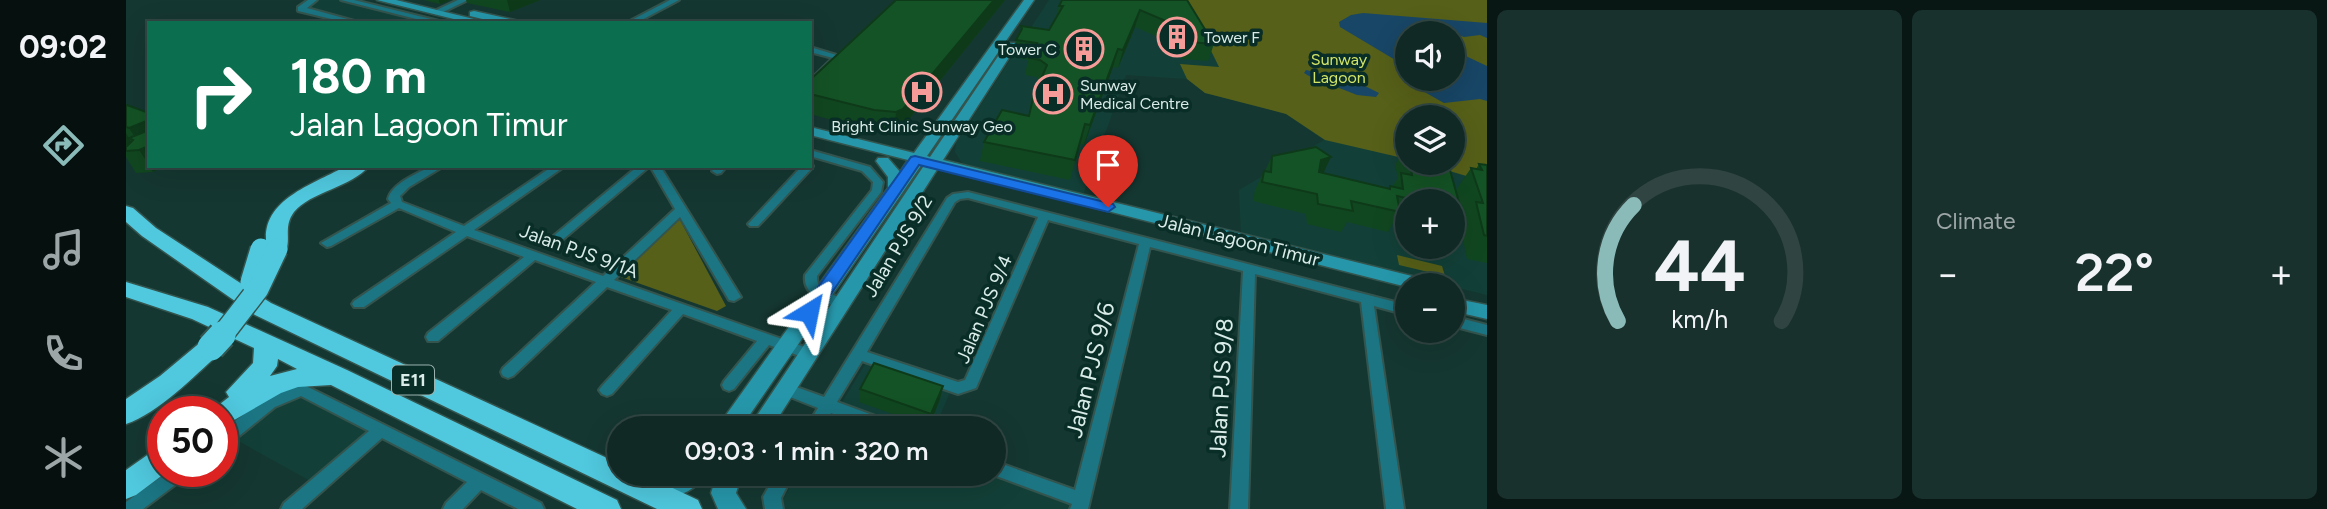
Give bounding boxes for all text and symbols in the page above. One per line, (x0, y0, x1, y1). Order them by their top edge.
building icon: Tower F (1156, 16, 1198, 58)
map controls (1395, 21, 1465, 343)
button: sound (1395, 21, 1465, 91)
text: 09:02 (19, 28, 107, 66)
building icon: Tower C (1063, 28, 1105, 70)
place label: Tower F (1204, 28, 1260, 47)
place label: Tower C (998, 40, 1057, 59)
text: 180 m (290, 46, 427, 105)
icon: right (175, 49, 266, 140)
park label: Sunway Lagoon (1311, 50, 1368, 87)
hospital icon: Bright Clinic Sunway Geo (901, 71, 943, 113)
hospital icon: Sunway Medical Centre (1032, 73, 1074, 115)
place label: Sunway Medical Centre (1080, 76, 1189, 113)
button: layers (1395, 105, 1465, 175)
text: Jalan Lagoon Timur (290, 106, 568, 144)
place label: Bright Clinic Sunway Geo (831, 117, 1013, 136)
icon: directions (39, 121, 88, 170)
pin (1078, 135, 1138, 207)
icon: arrive (1089, 146, 1127, 184)
button: + (1395, 189, 1465, 259)
street label: Jalan PJS 9/2 (859, 191, 937, 301)
text: Climate (1936, 207, 2015, 235)
street label: Jalan Lagoon Timur (1156, 209, 1322, 271)
street label: Jalan PJS 9/1A (517, 219, 642, 283)
text: 44 (1653, 222, 1746, 309)
icon: music (39, 225, 88, 274)
text: 22° (2075, 242, 2154, 304)
street label: Jalan PJS 9/4 (951, 251, 1017, 367)
text: − (1936, 251, 1960, 297)
text: + (2269, 251, 2293, 297)
button: − (1395, 273, 1465, 343)
position arrow (772, 275, 846, 349)
street label: Jalan PJS 9/6 (1060, 299, 1120, 441)
text: km/h (1671, 303, 1728, 333)
street label: Jalan PJS 9/8 (1203, 317, 1239, 459)
icon: phone (39, 329, 88, 378)
road number: E11 (392, 366, 434, 394)
speed limit sign: 50 (147, 396, 238, 487)
icon: climate (39, 433, 88, 482)
text: 09:03 · 1 min · 320 m (684, 435, 929, 467)

